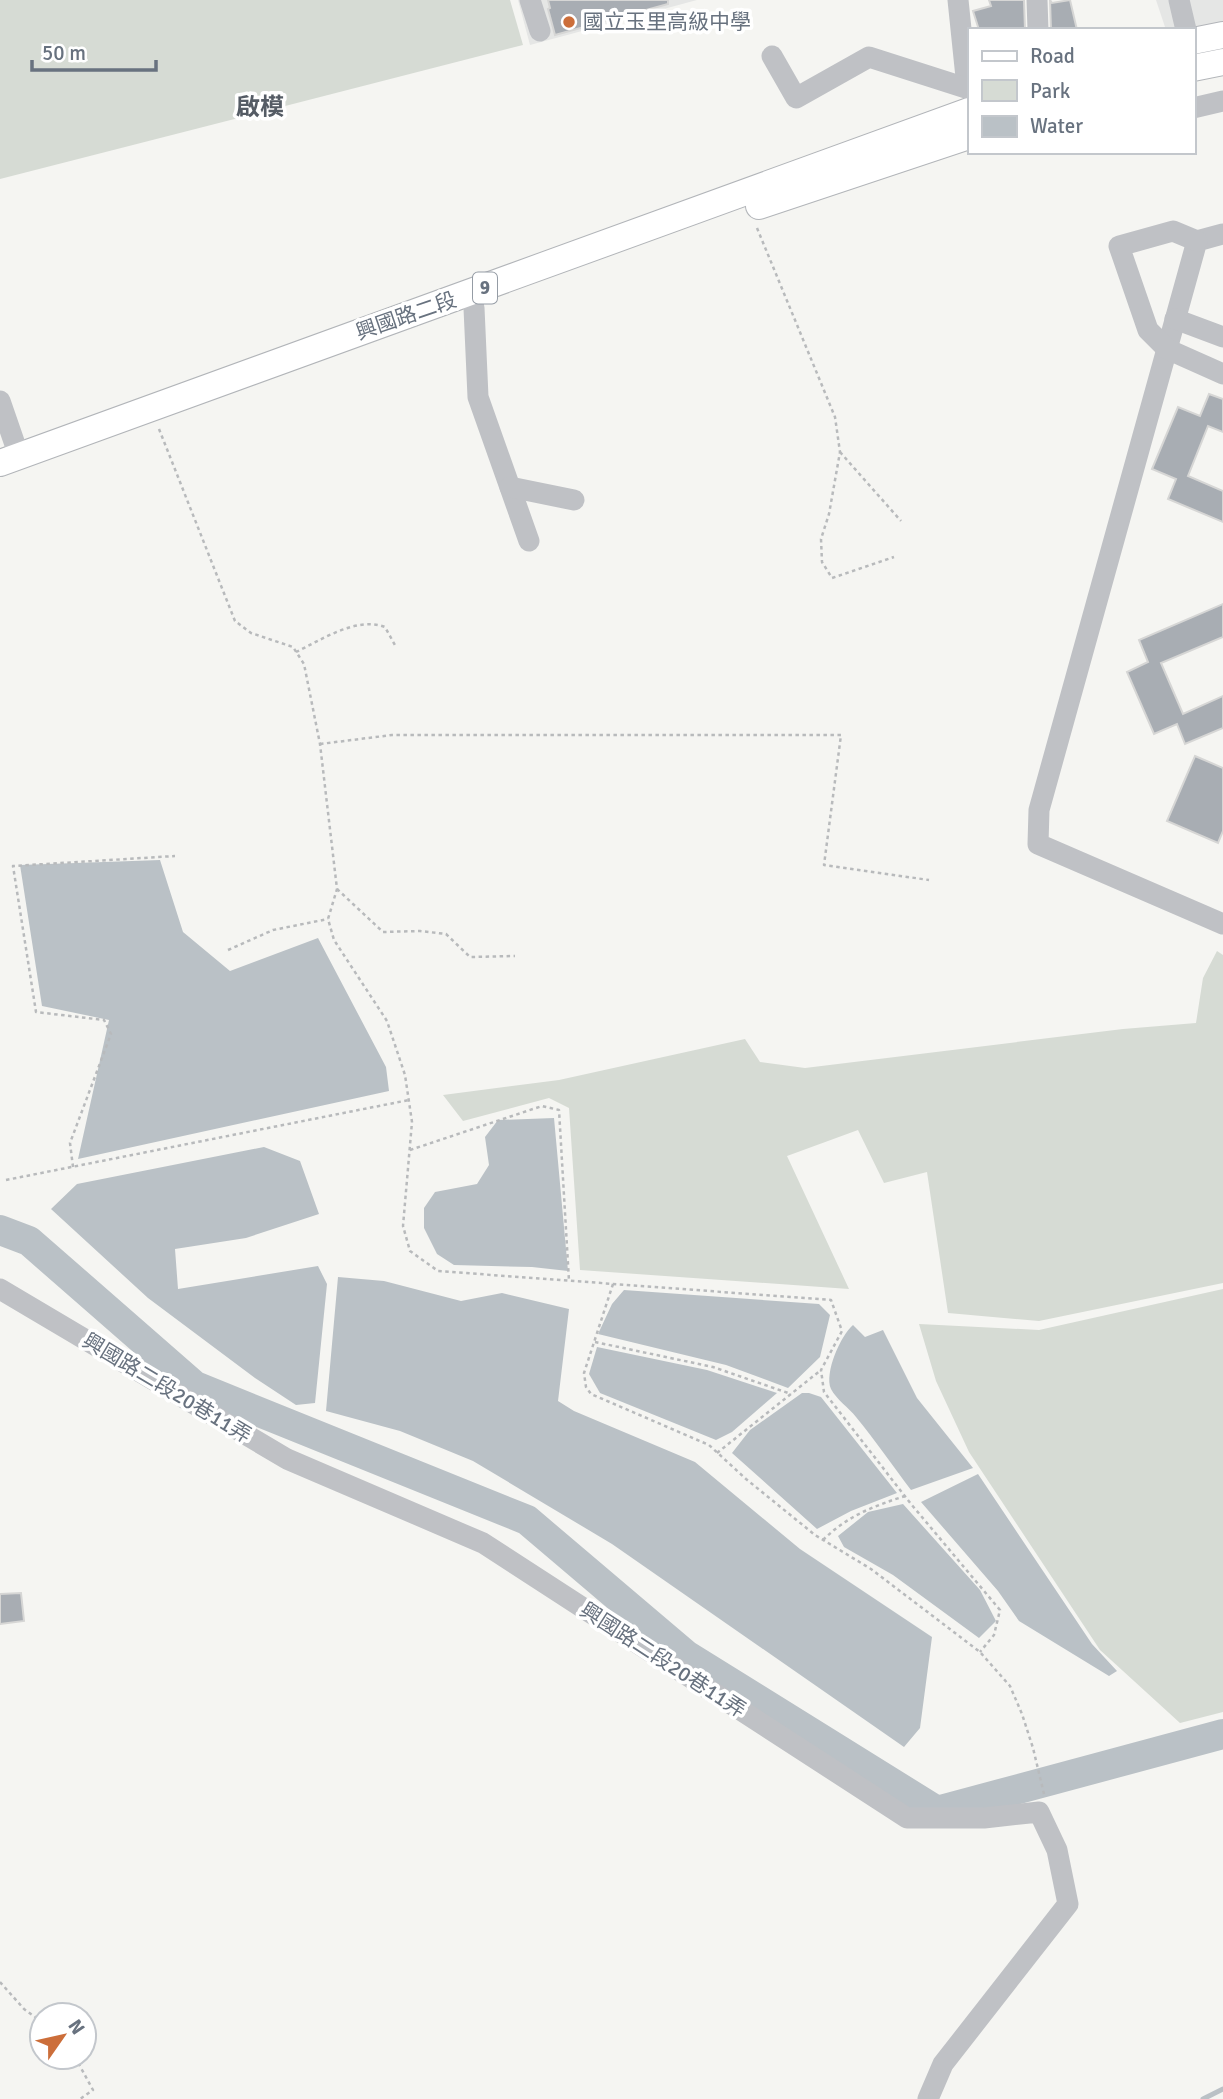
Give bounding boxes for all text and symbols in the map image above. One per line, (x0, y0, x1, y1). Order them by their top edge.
place label: 國立玉里高級中學 (583, 9, 751, 35)
marker: 國立玉里高級中學 (561, 14, 577, 30)
scale bar (32, 28, 156, 72)
legend (968, 28, 1195, 154)
text: 50 m (42, 40, 86, 66)
text: Road (1030, 43, 1075, 69)
text: Park (1030, 78, 1071, 104)
district label: 啟模 (236, 92, 284, 122)
text: Water (1030, 113, 1083, 139)
road number: 9 (473, 272, 497, 304)
street label: 興國路二段 (352, 287, 460, 345)
street label: 興國路二段20巷11弄 (78, 1327, 256, 1449)
street label: 興國路二段20巷11弄 (575, 1597, 751, 1723)
north arrow (28, 2001, 98, 2071)
text: N (63, 2015, 90, 2039)

